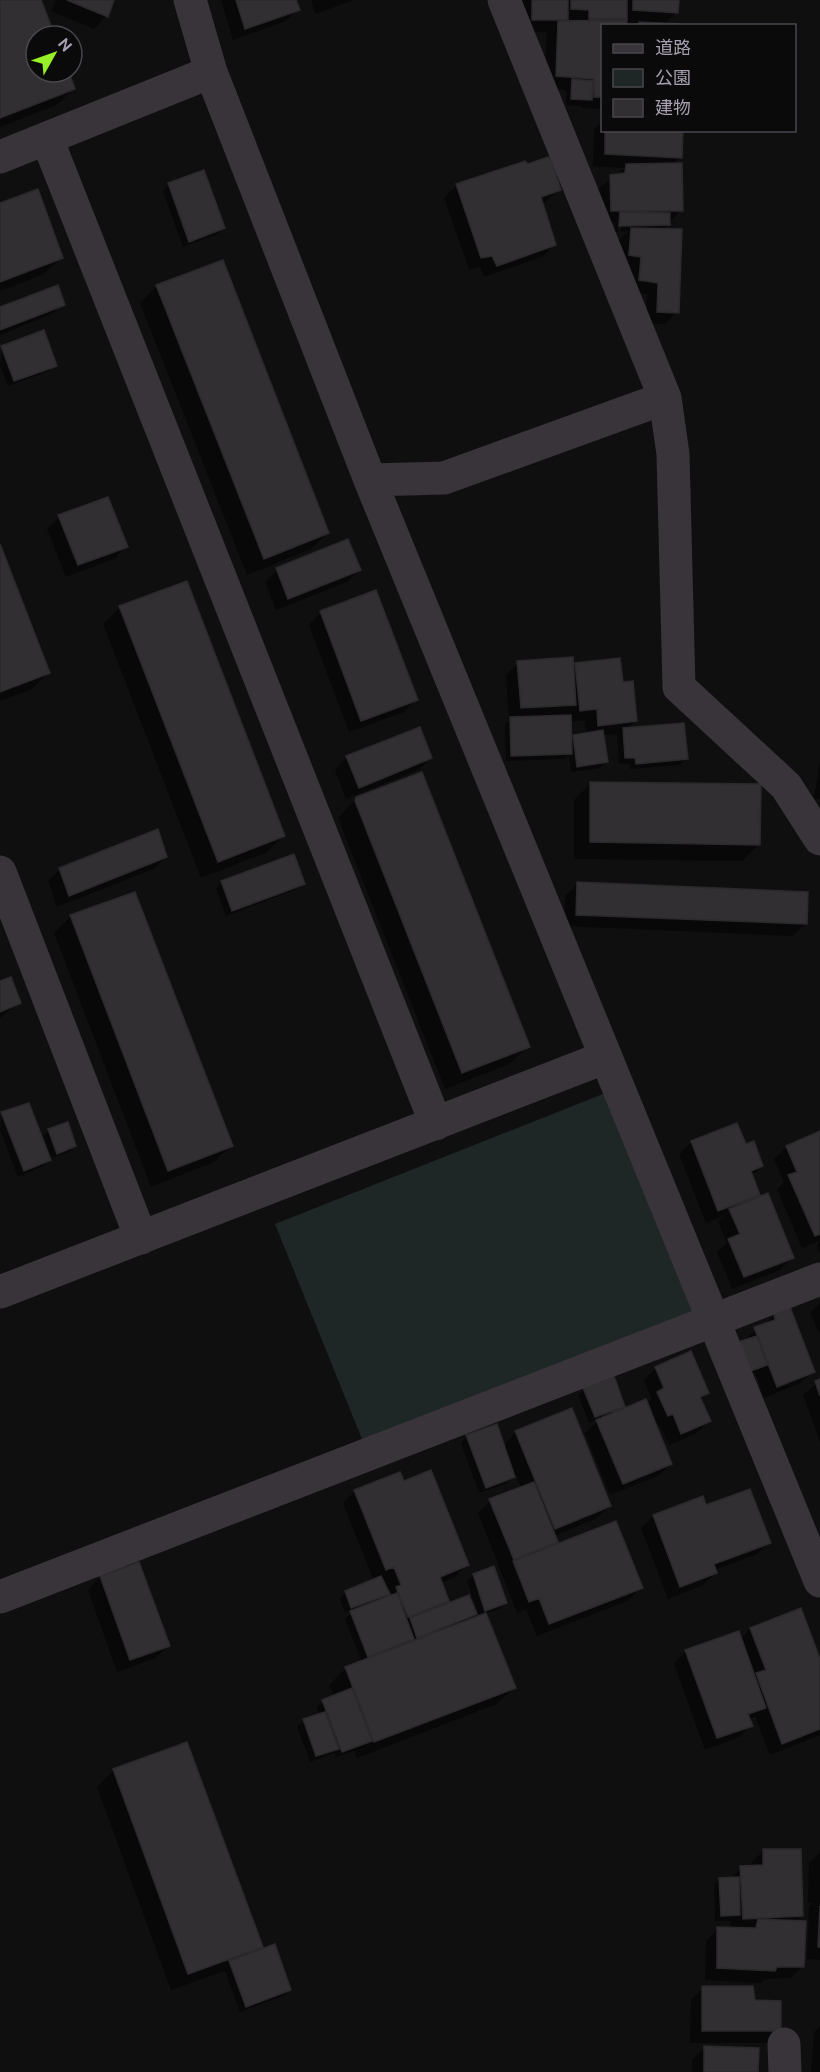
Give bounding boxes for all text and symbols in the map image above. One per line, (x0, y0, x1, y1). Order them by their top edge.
north arrow (24, 24, 84, 84)
legend (601, 24, 796, 132)
text: N (55, 34, 76, 55)
text: 道路 (655, 37, 691, 57)
text: 公園 (655, 67, 691, 87)
text: 建物 (655, 97, 691, 117)

